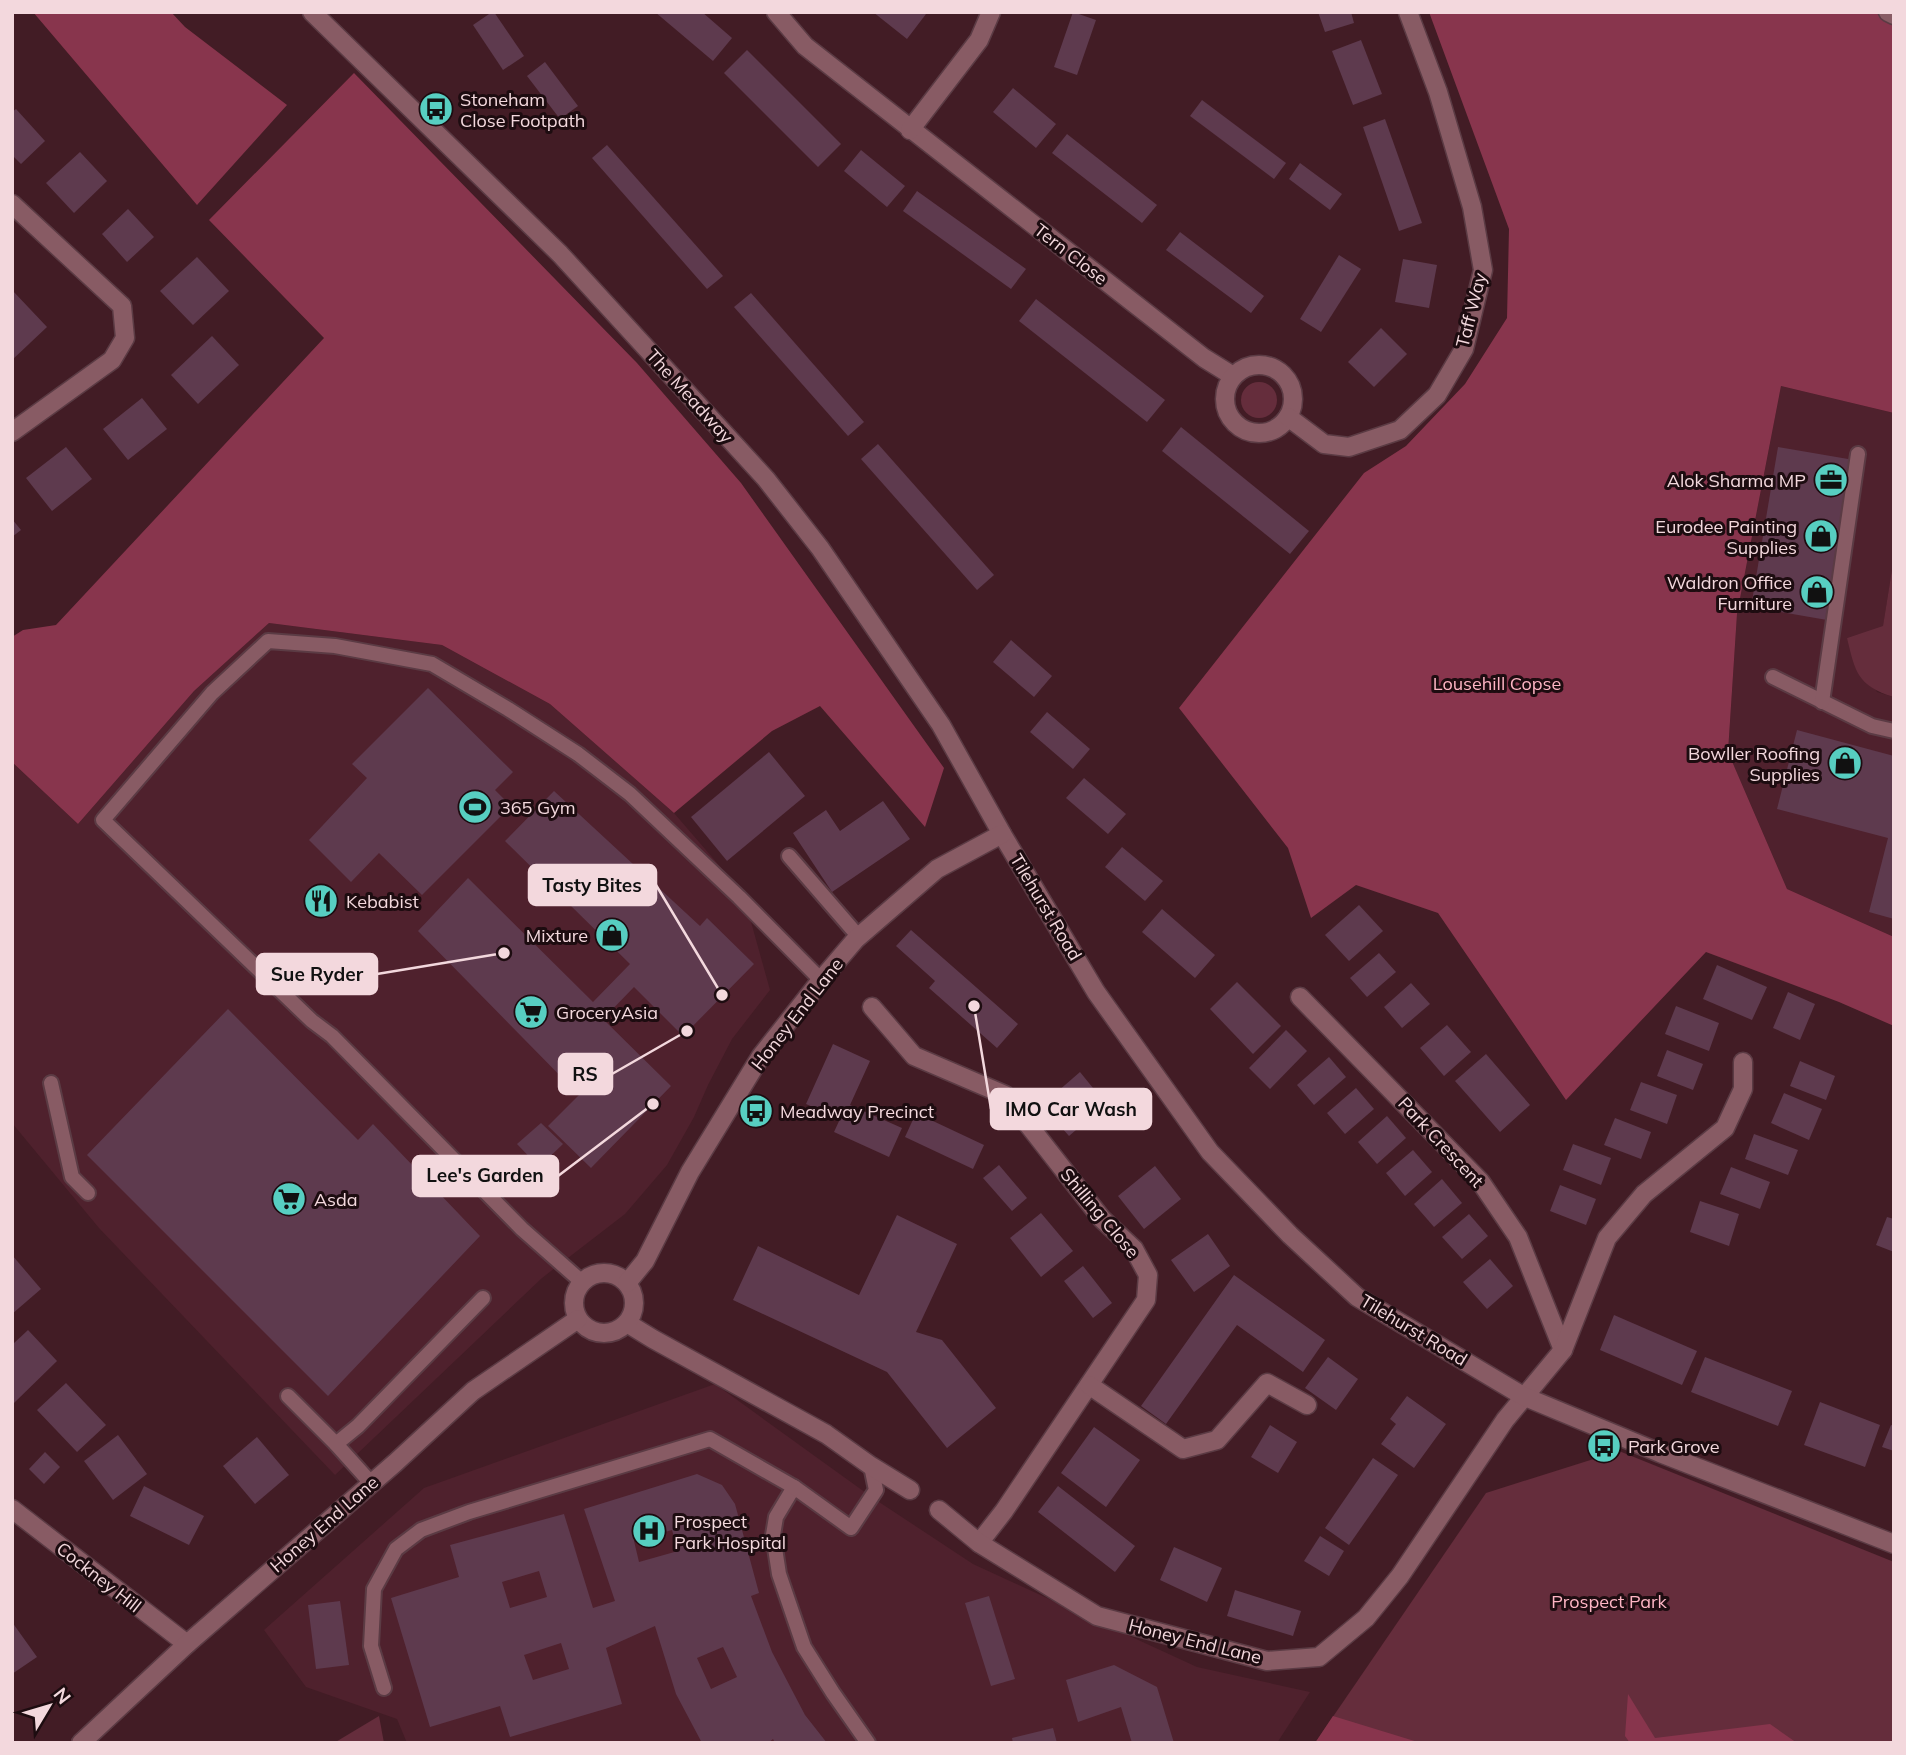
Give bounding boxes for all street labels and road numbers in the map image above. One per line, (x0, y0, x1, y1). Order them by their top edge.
street label: Tern Close (1030, 218, 1112, 290)
street label: Taff Way (1451, 270, 1491, 350)
street label: The Meadway (642, 344, 738, 448)
street label: Tilehurst Road (1005, 849, 1087, 965)
street label: Honey End Lane (746, 953, 848, 1075)
street label: Park Crescent (1393, 1092, 1489, 1192)
street label: Shilling Close (1056, 1163, 1144, 1263)
street label: Tilehurst Road (1356, 1289, 1472, 1371)
street label: Honey End Lane (265, 1471, 383, 1577)
street label: Cockney Hill (52, 1537, 146, 1617)
street label: Honey End Lane (1126, 1613, 1264, 1669)

